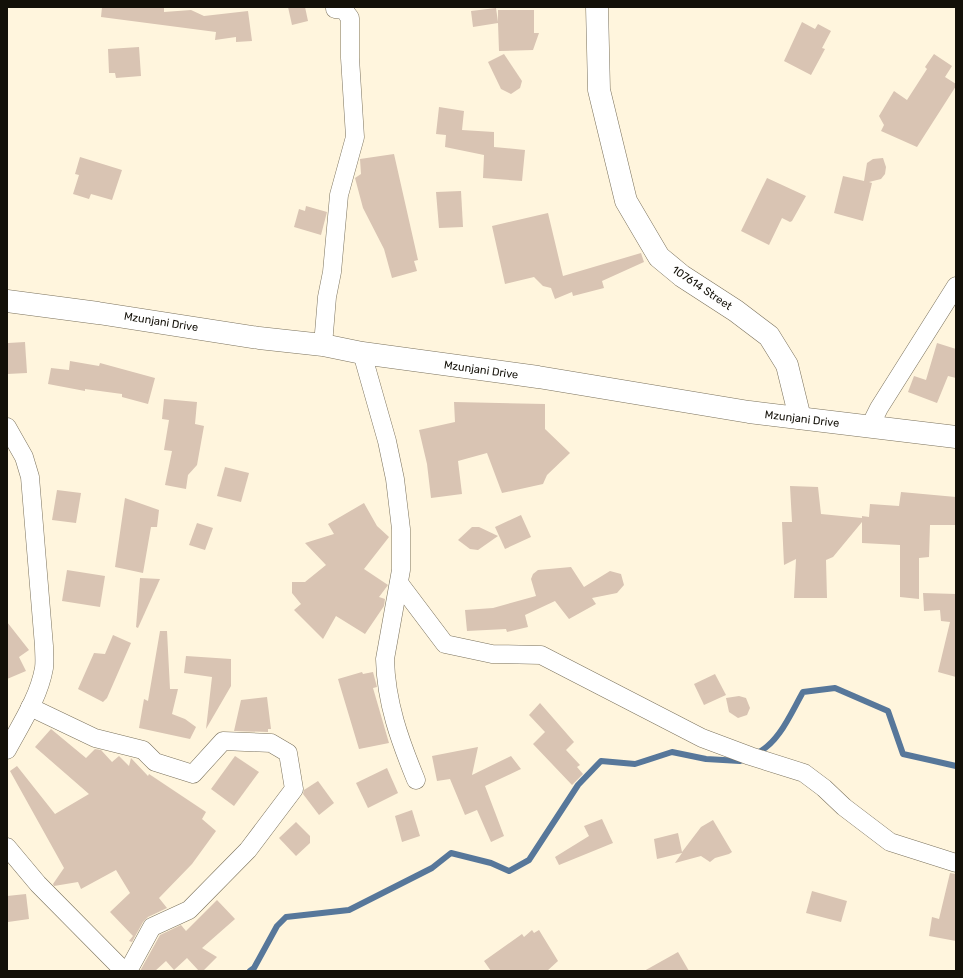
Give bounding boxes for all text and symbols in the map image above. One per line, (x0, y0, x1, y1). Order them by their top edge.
street label: 107614 Street (670, 263, 735, 313)
street label: Mzunjani Drive (123, 310, 199, 334)
street label: Mzunjani Drive (443, 358, 519, 382)
street label: Mzunjani Drive (764, 408, 840, 430)

